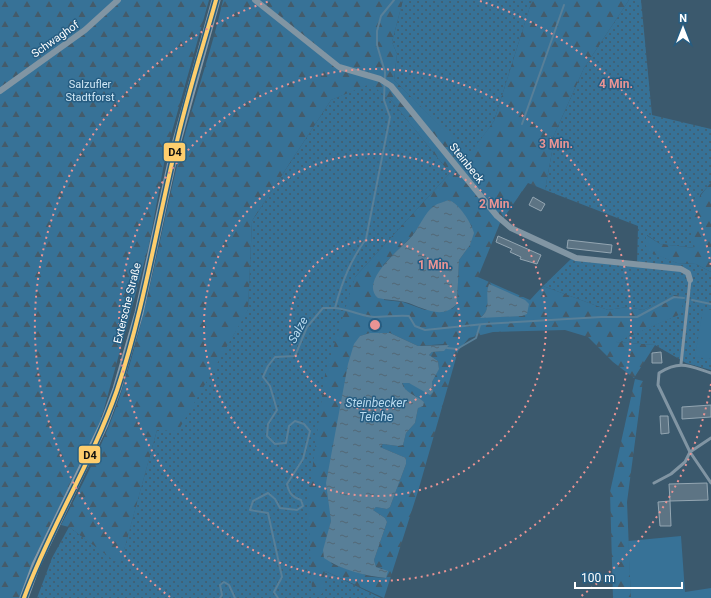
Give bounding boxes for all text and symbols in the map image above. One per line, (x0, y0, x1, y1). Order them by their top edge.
north arrow (663, 8, 703, 48)
text: N (679, 12, 687, 25)
street label: Schwaghof (29, 18, 82, 60)
text: 4 Min. (599, 77, 633, 91)
park label: Salzufler Stadtforst (65, 78, 115, 104)
text: 3 Min. (539, 137, 573, 151)
street label: Steinbeck (446, 141, 487, 186)
line badge: D4 (163, 142, 186, 162)
text: D4 (168, 146, 182, 159)
text: 2 Min. (479, 197, 513, 211)
text: 1 Min. (418, 258, 452, 272)
street label: Extersche Straße (111, 261, 144, 345)
water label: Salze (285, 314, 311, 346)
centre of rings (368, 318, 382, 332)
water label: Steinbecker Teiche (346, 396, 407, 424)
line badge: D4 (78, 445, 101, 464)
text: D4 (83, 449, 97, 462)
scale bar (575, 564, 682, 590)
text: 100 m (581, 571, 615, 585)

